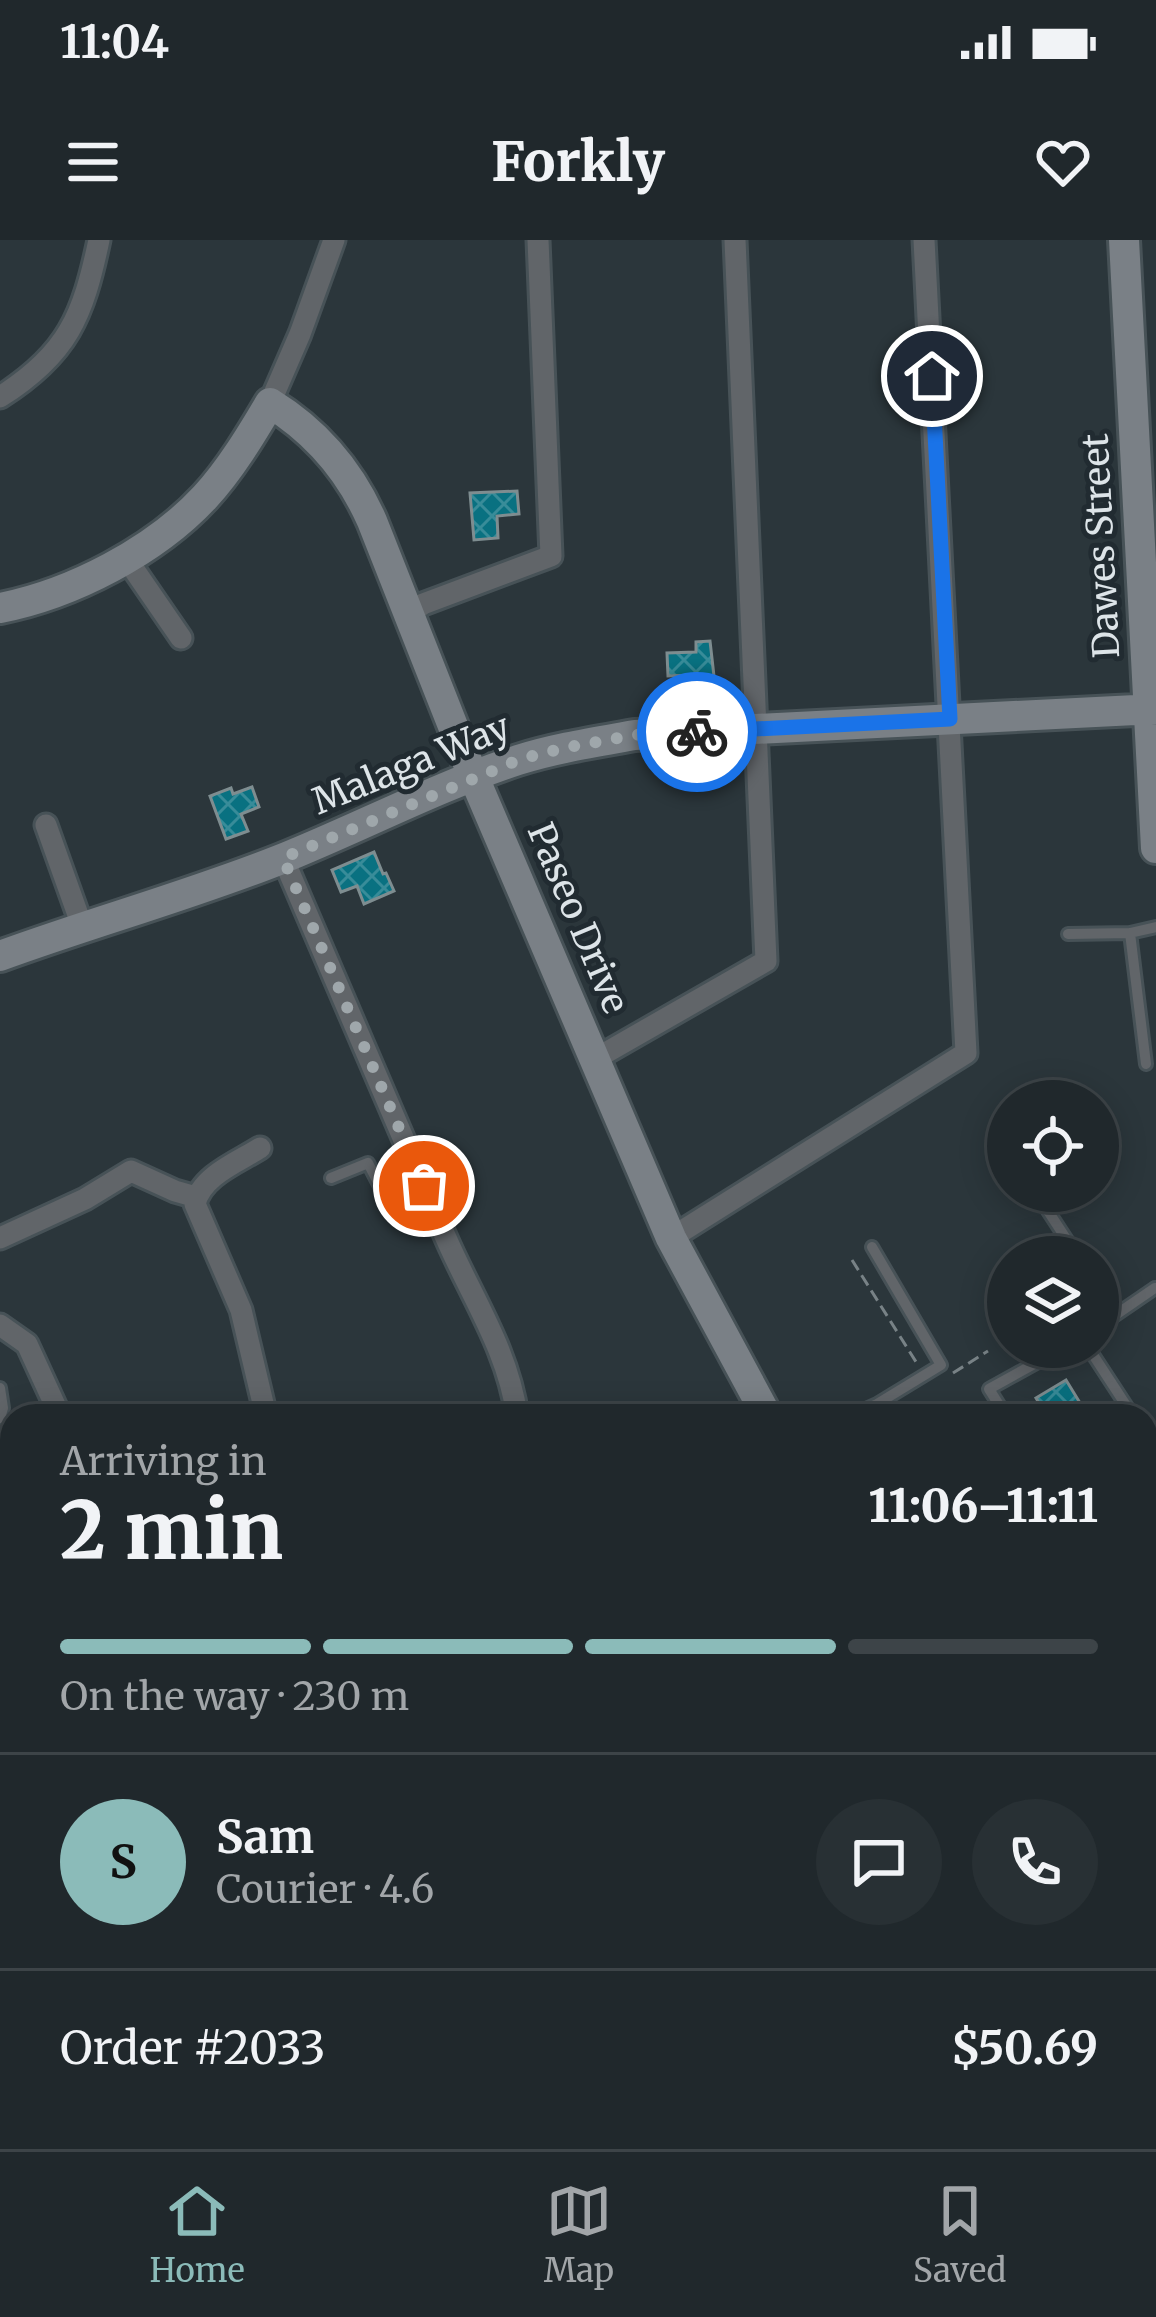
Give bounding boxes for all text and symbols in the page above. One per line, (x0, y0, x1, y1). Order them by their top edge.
text: 11:04 (60, 14, 169, 70)
text: Forkly (491, 128, 665, 196)
icon: menu (60, 129, 126, 195)
icon: heart (1030, 129, 1096, 195)
pin (881, 325, 983, 427)
icon: home (899, 343, 965, 409)
street label: Dawes Street (1073, 433, 1129, 659)
courier (637, 672, 757, 792)
icon: bike (664, 699, 730, 765)
street label: Malaga Way (306, 704, 516, 824)
street label: Paseo Drive (518, 816, 638, 1020)
map controls (987, 1080, 1119, 1368)
button: locate (987, 1080, 1119, 1212)
pin (373, 1135, 475, 1237)
icon: bag (391, 1153, 457, 1219)
button: layers (987, 1236, 1119, 1368)
text: Arriving in (60, 1437, 267, 1486)
text: 11:06–11:11 (869, 1478, 1098, 1534)
text: 2 min (60, 1482, 283, 1580)
text: On the way · 230 m (60, 1672, 409, 1721)
button: chat (816, 1799, 942, 1925)
button: phone (972, 1799, 1098, 1925)
text: Sam (216, 1809, 314, 1865)
text: S (109, 1834, 137, 1890)
text: Courier · 4.6 (216, 1865, 434, 1914)
text: Order #2033 (60, 2020, 325, 2076)
text: $50.69 (951, 2020, 1098, 2076)
tab: Home (150, 2178, 245, 2291)
tab: Map (544, 2178, 614, 2291)
tab: Saved (913, 2178, 1007, 2291)

